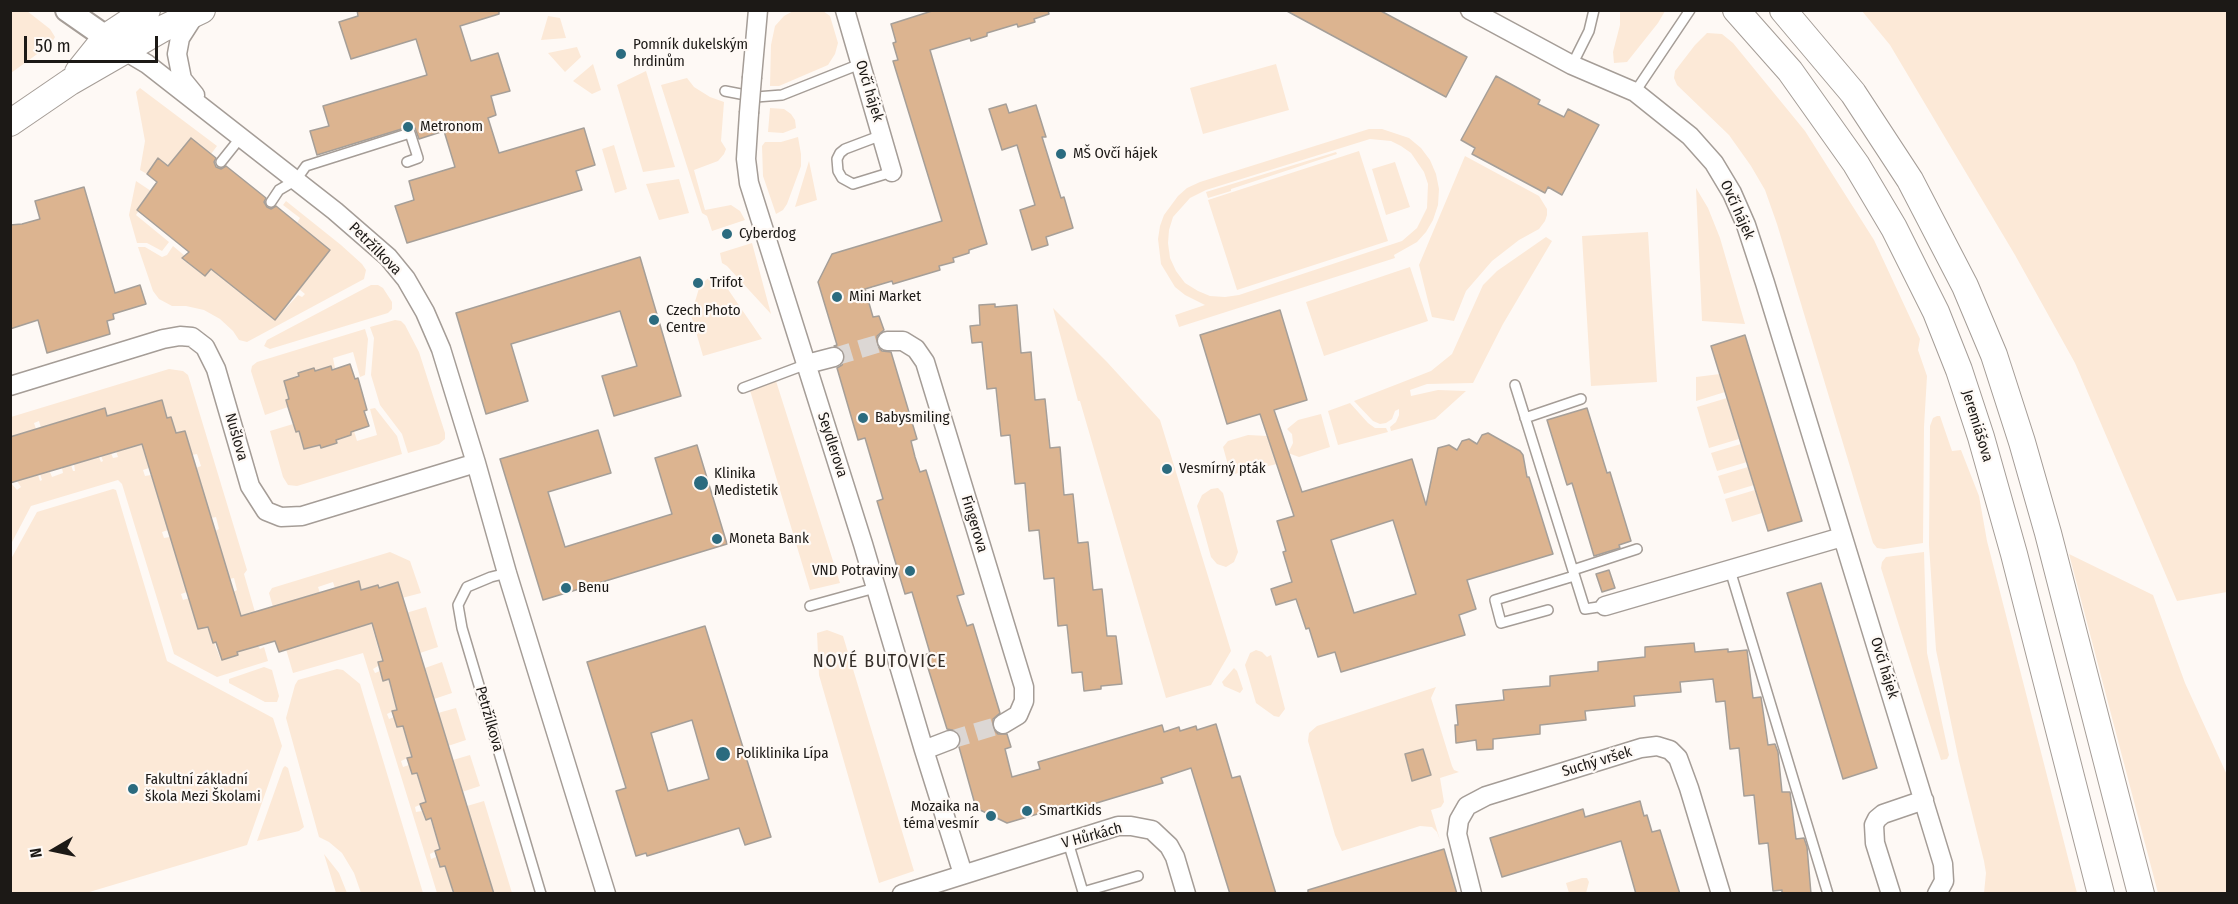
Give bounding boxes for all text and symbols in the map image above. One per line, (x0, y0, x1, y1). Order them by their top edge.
scale bar (27, 24, 160, 62)
text: 50 m (35, 35, 71, 57)
place label: Pomník dukelským hrdinům (633, 36, 748, 71)
marker: Pomník dukelským hrdinům (614, 47, 628, 61)
street label: Ovčí hájek (851, 58, 887, 124)
place label: Metronom (420, 118, 483, 136)
marker: Metronom (401, 120, 415, 134)
place label: MŠ Ovčí hájek (1073, 145, 1157, 163)
marker: MŠ Ovčí hájek (1054, 147, 1068, 161)
street label: Ovčí hájek (1716, 178, 1758, 242)
street label: Petržílkova (345, 219, 405, 279)
place label: Cyberdog (739, 225, 796, 243)
marker: Cyberdog (720, 227, 734, 241)
place label: Trifot (710, 274, 743, 292)
marker: Trifot (691, 276, 705, 290)
place label: Mini Market (849, 288, 921, 306)
marker: Mini Market (830, 290, 844, 304)
place label: Czech Photo Centre (666, 302, 741, 337)
marker: Czech Photo Centre (647, 313, 661, 327)
street label: Jeremiášova (1958, 388, 1996, 464)
place label: Babysmiling (875, 409, 949, 427)
street label: Seydlerova (813, 410, 851, 480)
street label: Nušlova (221, 411, 251, 463)
marker: Babysmiling (856, 411, 870, 425)
place label: Vesmírný pták (1179, 460, 1266, 478)
marker: Vesmírný pták (1160, 462, 1174, 476)
place label: Klinika Medistetik (714, 465, 778, 500)
marker: Klinika Medistetik (692, 474, 710, 492)
street label: Fingerova (957, 493, 991, 555)
place label: Moneta Bank (729, 530, 809, 548)
marker: Moneta Bank (710, 532, 724, 546)
place label: VND Potraviny (812, 562, 898, 580)
marker: VND Potraviny (903, 564, 917, 578)
place label: Benu (578, 579, 609, 597)
marker: Benu (559, 581, 573, 595)
street label: Ovčí hájek (1866, 635, 1902, 701)
district label: NOVÉ BUTOVICE (813, 651, 947, 673)
street label: Petržílkova (471, 684, 507, 754)
street label: Suchý vršek (1560, 743, 1634, 781)
marker: Poliklinika Lípa (714, 745, 732, 763)
place label: Poliklinika Lípa (736, 745, 829, 763)
place label: Fakultní základní škola Mezi Školami (145, 771, 261, 806)
marker: Fakultní základní škola Mezi Školami (126, 782, 140, 796)
place label: Mozaika na téma vesmír (904, 798, 979, 833)
place label: SmartKids (1039, 802, 1102, 820)
marker: SmartKids (1020, 804, 1034, 818)
marker: Mozaika na téma vesmír (984, 809, 998, 823)
street label: V Hůrkách (1060, 819, 1124, 853)
north arrow (24, 820, 84, 880)
text: N (26, 847, 46, 859)

